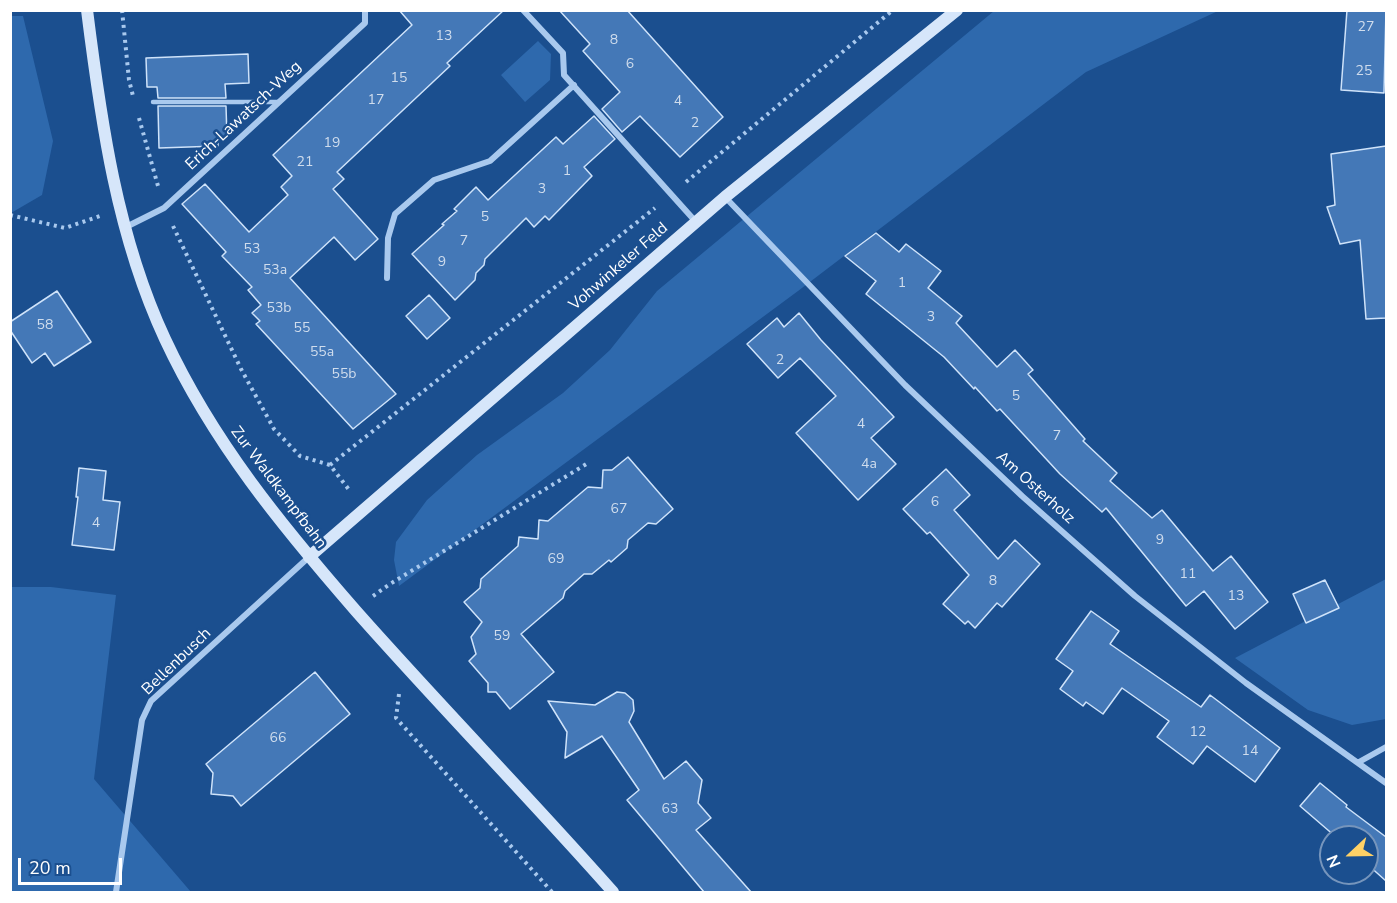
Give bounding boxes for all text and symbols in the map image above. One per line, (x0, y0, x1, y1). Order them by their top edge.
house number: 27 (1358, 20, 1374, 36)
house number: 13 (436, 29, 452, 45)
house number: 8 (610, 33, 618, 49)
street label: Erich-Lawatsch-Weg (182, 57, 306, 175)
house number: 6 (626, 57, 634, 73)
house number: 25 (1356, 64, 1372, 80)
house number: 15 (391, 71, 407, 87)
house number: 17 (368, 93, 384, 109)
house number: 4 (674, 94, 682, 110)
house number: 2 (691, 116, 699, 132)
house number: 19 (324, 136, 340, 152)
house number: 21 (297, 155, 313, 171)
house number: 1 (563, 164, 571, 180)
house number: 3 (538, 182, 546, 198)
house number: 5 (481, 210, 489, 226)
street label: Vohwinkeler Feld (566, 219, 672, 315)
house number: 7 (460, 234, 468, 250)
house number: 53 (244, 242, 260, 258)
house number: 9 (438, 255, 446, 271)
house number: 53a (263, 263, 287, 279)
house number: 1 (898, 276, 906, 292)
house number: 53b (267, 301, 291, 317)
house number: 3 (927, 310, 935, 326)
house number: 58 (37, 318, 53, 334)
house number: 55 (294, 321, 310, 337)
house number: 55a (310, 345, 334, 361)
house number: 2 (776, 353, 784, 369)
house number: 55b (332, 367, 356, 383)
house number: 5 (1012, 389, 1020, 405)
house number: 4 (857, 417, 865, 433)
street label: Zur Waldkampfbahn (226, 423, 330, 553)
house number: 7 (1053, 429, 1061, 445)
street label: Am Osterholz (992, 448, 1078, 528)
house number: 4a (861, 457, 877, 473)
house number: 6 (931, 495, 939, 511)
house number: 67 (611, 502, 627, 518)
house number: 4 (92, 516, 100, 532)
house number: 9 (1156, 533, 1164, 549)
house number: 69 (548, 552, 564, 568)
house number: 11 (1180, 567, 1196, 583)
house number: 8 (989, 574, 997, 590)
house number: 13 (1228, 589, 1244, 605)
street label: Bellenbusch (138, 624, 216, 700)
house number: 59 (494, 629, 510, 645)
house number: 12 (1190, 725, 1206, 741)
house number: 66 (270, 731, 286, 747)
house number: 14 (1242, 744, 1258, 760)
house number: 63 (662, 802, 678, 818)
north arrow (1319, 825, 1379, 885)
scale bar (21, 846, 124, 884)
text: N (1322, 851, 1347, 871)
text: 20 m (29, 856, 71, 880)

